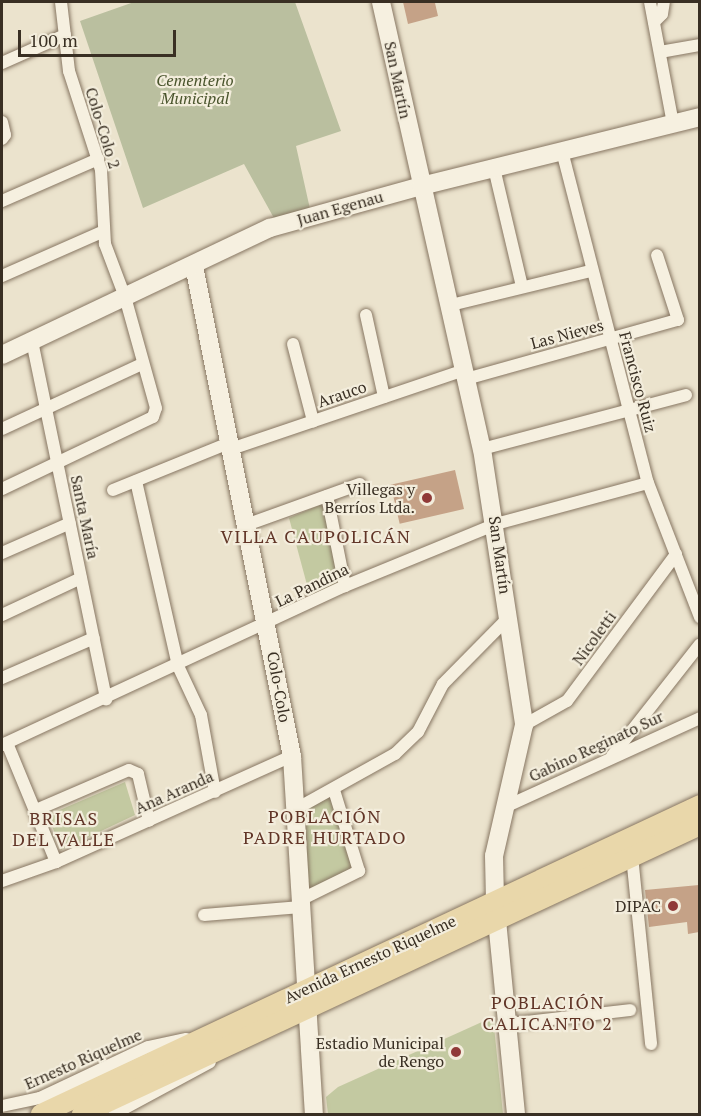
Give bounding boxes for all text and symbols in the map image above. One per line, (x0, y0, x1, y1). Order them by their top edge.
scale bar (21, 18, 178, 56)
text: 100 m (29, 28, 78, 52)
street label: San Martín (380, 40, 416, 120)
park label: Cementerio Municipal (156, 70, 234, 108)
street label: Colo-Colo 2 (82, 85, 124, 171)
street label: Juan Egenau (295, 187, 385, 229)
street label: Las Nieves (528, 315, 606, 353)
street label: Francisco Ruiz (615, 330, 661, 434)
street label: Arauco (315, 377, 369, 411)
street label: Santa María (67, 473, 103, 561)
place label: Villegas y Berríos Ltda. (325, 479, 415, 517)
marker: Villegas y Berríos Ltda. (420, 491, 434, 505)
street label: San Martín (485, 515, 515, 595)
district label: VILLA CAUPOLICÁN (220, 525, 412, 547)
street label: La Pandina (272, 559, 352, 611)
street label: Nicoletti (568, 607, 620, 669)
street label: Colo-Colo (263, 650, 295, 724)
street label: Gabino Reginato Sur (526, 706, 666, 786)
street label: Ana Aranda (132, 766, 216, 818)
district label: POBLACIÓN PADRE HURTADO (243, 806, 407, 848)
district label: BRISAS DEL VALLE (12, 808, 116, 850)
place label: DIPAC (615, 896, 661, 916)
marker: DIPAC (666, 899, 680, 913)
street label: Avenida Ernesto Riquelme (281, 911, 459, 1007)
district label: POBLACIÓN CALICANTO 2 (483, 992, 613, 1034)
street label: Ernesto Riquelme (21, 1025, 145, 1093)
place label: Estadio Municipal de Rengo (316, 1033, 444, 1071)
marker: Estadio Municipal de Rengo (449, 1045, 463, 1059)

